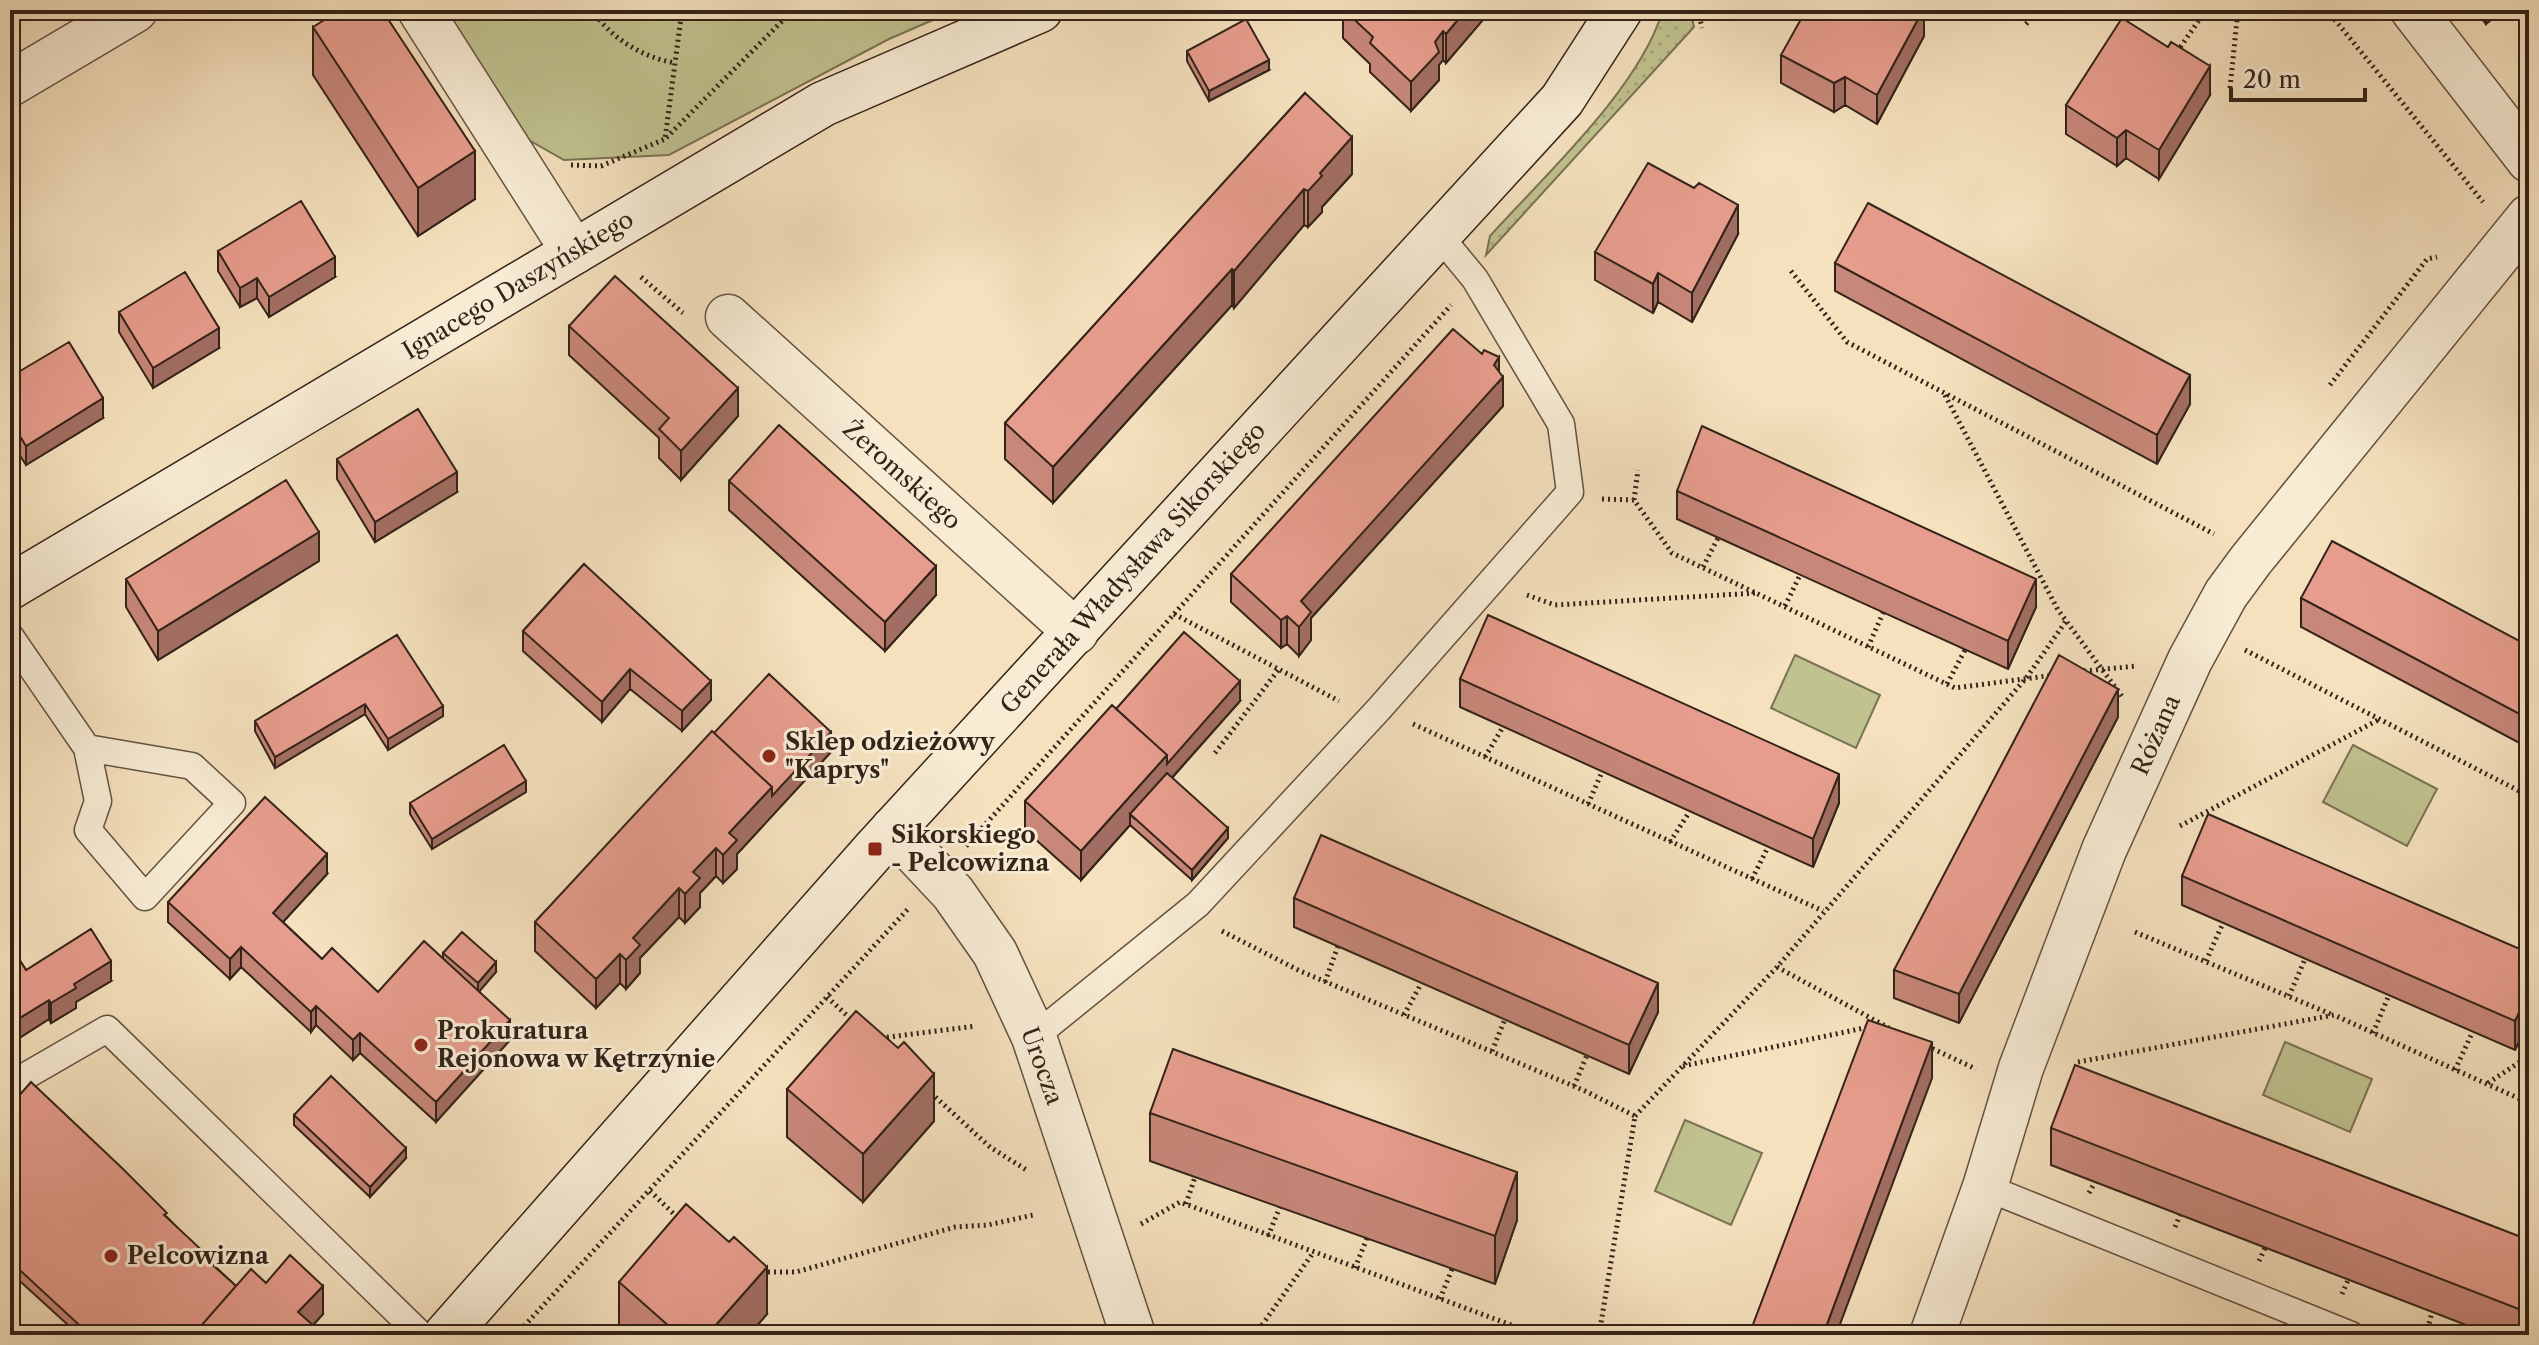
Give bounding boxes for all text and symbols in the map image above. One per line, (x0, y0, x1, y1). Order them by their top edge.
scale bar (2231, 52, 2365, 102)
text: 20 m (2243, 65, 2301, 94)
street label: Ignacego Daszyńskiego (397, 204, 638, 365)
street label: Żeromskiego (837, 413, 968, 535)
street label: Generała Władysława Sikorskiego (994, 416, 1271, 720)
street label: Różana (2125, 690, 2186, 779)
place label: Sklep odzieżowy "Kaprys" (785, 727, 996, 784)
marker: Sklep odzieżowy "Kaprys" (760, 747, 778, 765)
place label: Sikorskiego - Pelcowizna (891, 820, 1050, 877)
marker: Sikorskiego - Pelcowizna (866, 840, 884, 858)
place label: Prokuratura Rejonowa w Kętrzynie (437, 1016, 715, 1073)
street label: Urocza (1015, 1023, 1070, 1109)
marker: Prokuratura Rejonowa w Kętrzynie (412, 1036, 430, 1054)
place label: Pelcowizna (127, 1241, 270, 1270)
marker: Pelcowizna (102, 1247, 120, 1265)

